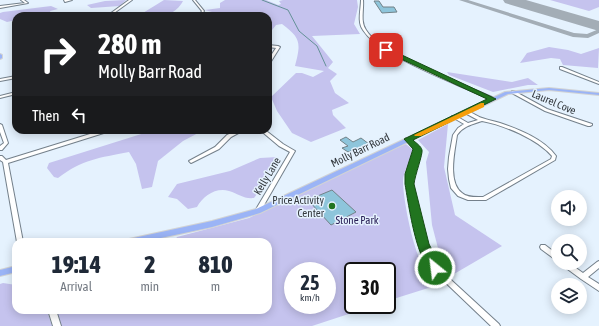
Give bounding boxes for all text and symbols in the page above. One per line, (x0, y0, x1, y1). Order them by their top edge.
icon: right (32, 28, 84, 80)
text: 280 m (98, 28, 161, 60)
pin (369, 33, 403, 67)
icon: arrive (375, 39, 397, 61)
text: Molly Barr Road (98, 61, 202, 82)
street label: Laurel Cove (530, 87, 578, 117)
icon: left (68, 104, 90, 126)
text: Then (32, 107, 60, 124)
street label: Molly Barr Road (329, 131, 391, 169)
street label: Kelly Lane (251, 155, 283, 197)
map controls (551, 190, 587, 314)
button: sound (551, 190, 587, 226)
place label: Price Activity Center (272, 194, 325, 219)
marker: Price Activity Center (327, 201, 337, 211)
park label: Stone Park (335, 214, 379, 226)
button: search (551, 234, 587, 270)
position arrow (414, 247, 456, 289)
text: 19:14 (52, 251, 101, 278)
text: 2 (144, 251, 155, 278)
text: 810 (199, 251, 232, 278)
speed limit sign: 30 (344, 262, 396, 314)
text: 25 (301, 271, 319, 294)
button: layers (551, 278, 587, 314)
text: Arrival (60, 279, 92, 294)
text: min (140, 279, 159, 294)
text: m (211, 279, 220, 294)
text: km/h (300, 292, 320, 303)

